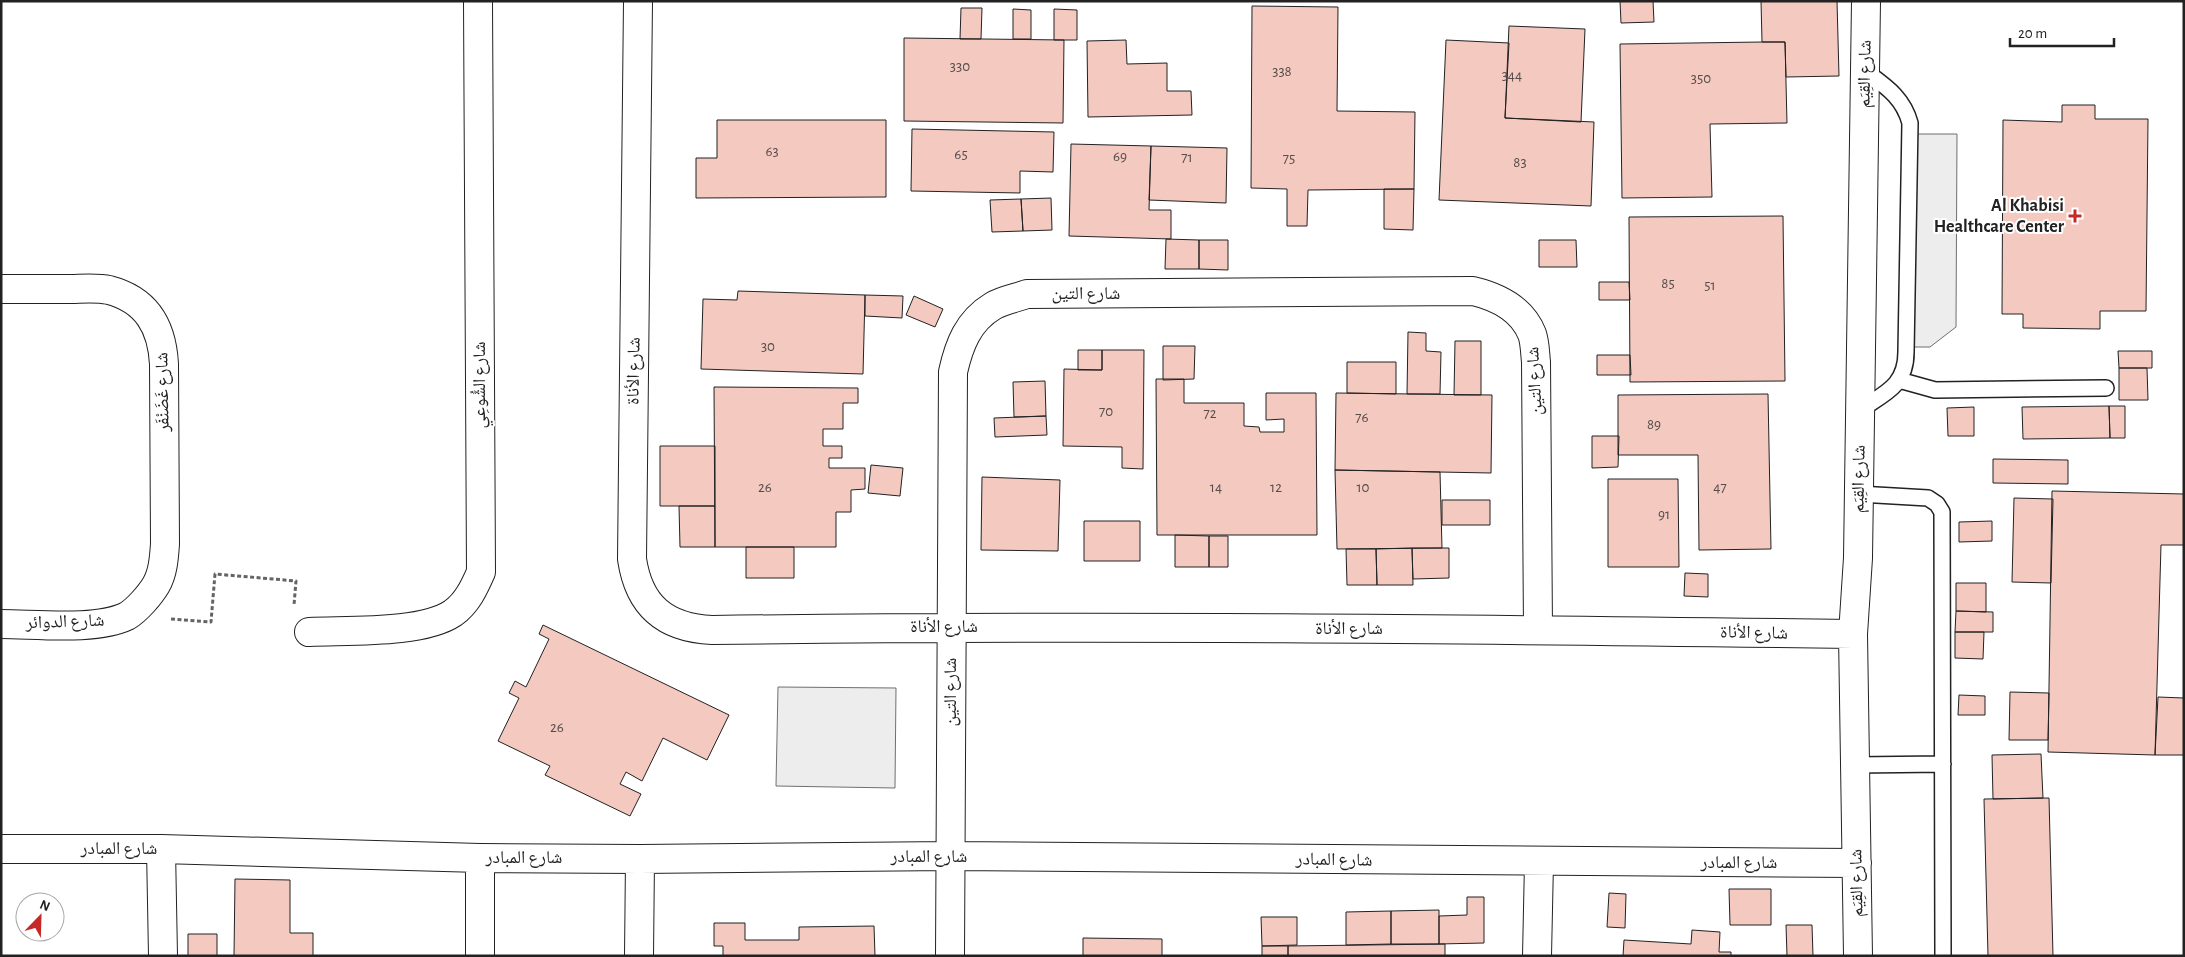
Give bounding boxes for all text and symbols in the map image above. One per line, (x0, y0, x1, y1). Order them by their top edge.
scale bar (2010, 15, 2114, 47)
text: 20 m (2018, 26, 2047, 41)
street label: شارع القِيَم (1855, 40, 1877, 108)
house number: 330 (950, 59, 970, 74)
house number: 338 (1272, 64, 1292, 79)
house number: 344 (1502, 68, 1522, 83)
house number: 350 (1691, 71, 1711, 86)
house number: 63 (765, 144, 779, 159)
house number: 65 (954, 147, 968, 162)
house number: 69 (1113, 149, 1127, 164)
house number: 71 (1181, 150, 1193, 165)
house number: 75 (1283, 151, 1295, 166)
house number: 83 (1513, 155, 1527, 170)
place label: Al Khabisi Healthcare Center (1934, 197, 2065, 236)
marker: Al Khabisi Healthcare Center (2068, 209, 2082, 223)
house number: 85 (1661, 276, 1675, 291)
house number: 51 (1704, 278, 1716, 293)
street label: شارع التين (1052, 285, 1120, 304)
street label: شارع الأناة (624, 337, 645, 405)
house number: 30 (761, 339, 775, 354)
street label: شارع الشُّوعِي (470, 341, 494, 429)
street label: شارع التين (1524, 346, 1547, 416)
street label: شارع غَضَنْفَر (153, 352, 174, 433)
house number: 70 (1099, 404, 1113, 419)
house number: 72 (1203, 406, 1217, 421)
house number: 76 (1355, 410, 1369, 425)
house number: 89 (1647, 417, 1661, 432)
street label: شارع القِيَم (1849, 445, 1871, 513)
house number: 26 (758, 480, 772, 495)
house number: 14 (1210, 480, 1222, 495)
house number: 12 (1270, 480, 1282, 495)
house number: 10 (1356, 480, 1370, 495)
house number: 47 (1713, 480, 1727, 495)
house number: 91 (1658, 507, 1670, 522)
street label: شارع الدوائر (24, 612, 105, 633)
street label: شارع الأناة (910, 617, 978, 637)
street label: شارع الأناة (1315, 619, 1383, 639)
street label: شارع الأناة (1720, 623, 1788, 644)
street label: شارع التين (942, 658, 961, 726)
house number: 26 (550, 720, 564, 735)
street label: شارع المبادر (80, 840, 157, 859)
street label: شارع المبادر (890, 848, 967, 867)
street label: شارع المبادر (485, 849, 562, 868)
street label: شارع القِيَم (1847, 849, 1869, 917)
street label: شارع المبادر (1294, 850, 1373, 871)
street label: شارع المبادر (1700, 854, 1777, 873)
north arrow (15, 892, 65, 942)
text: N (37, 898, 52, 914)

